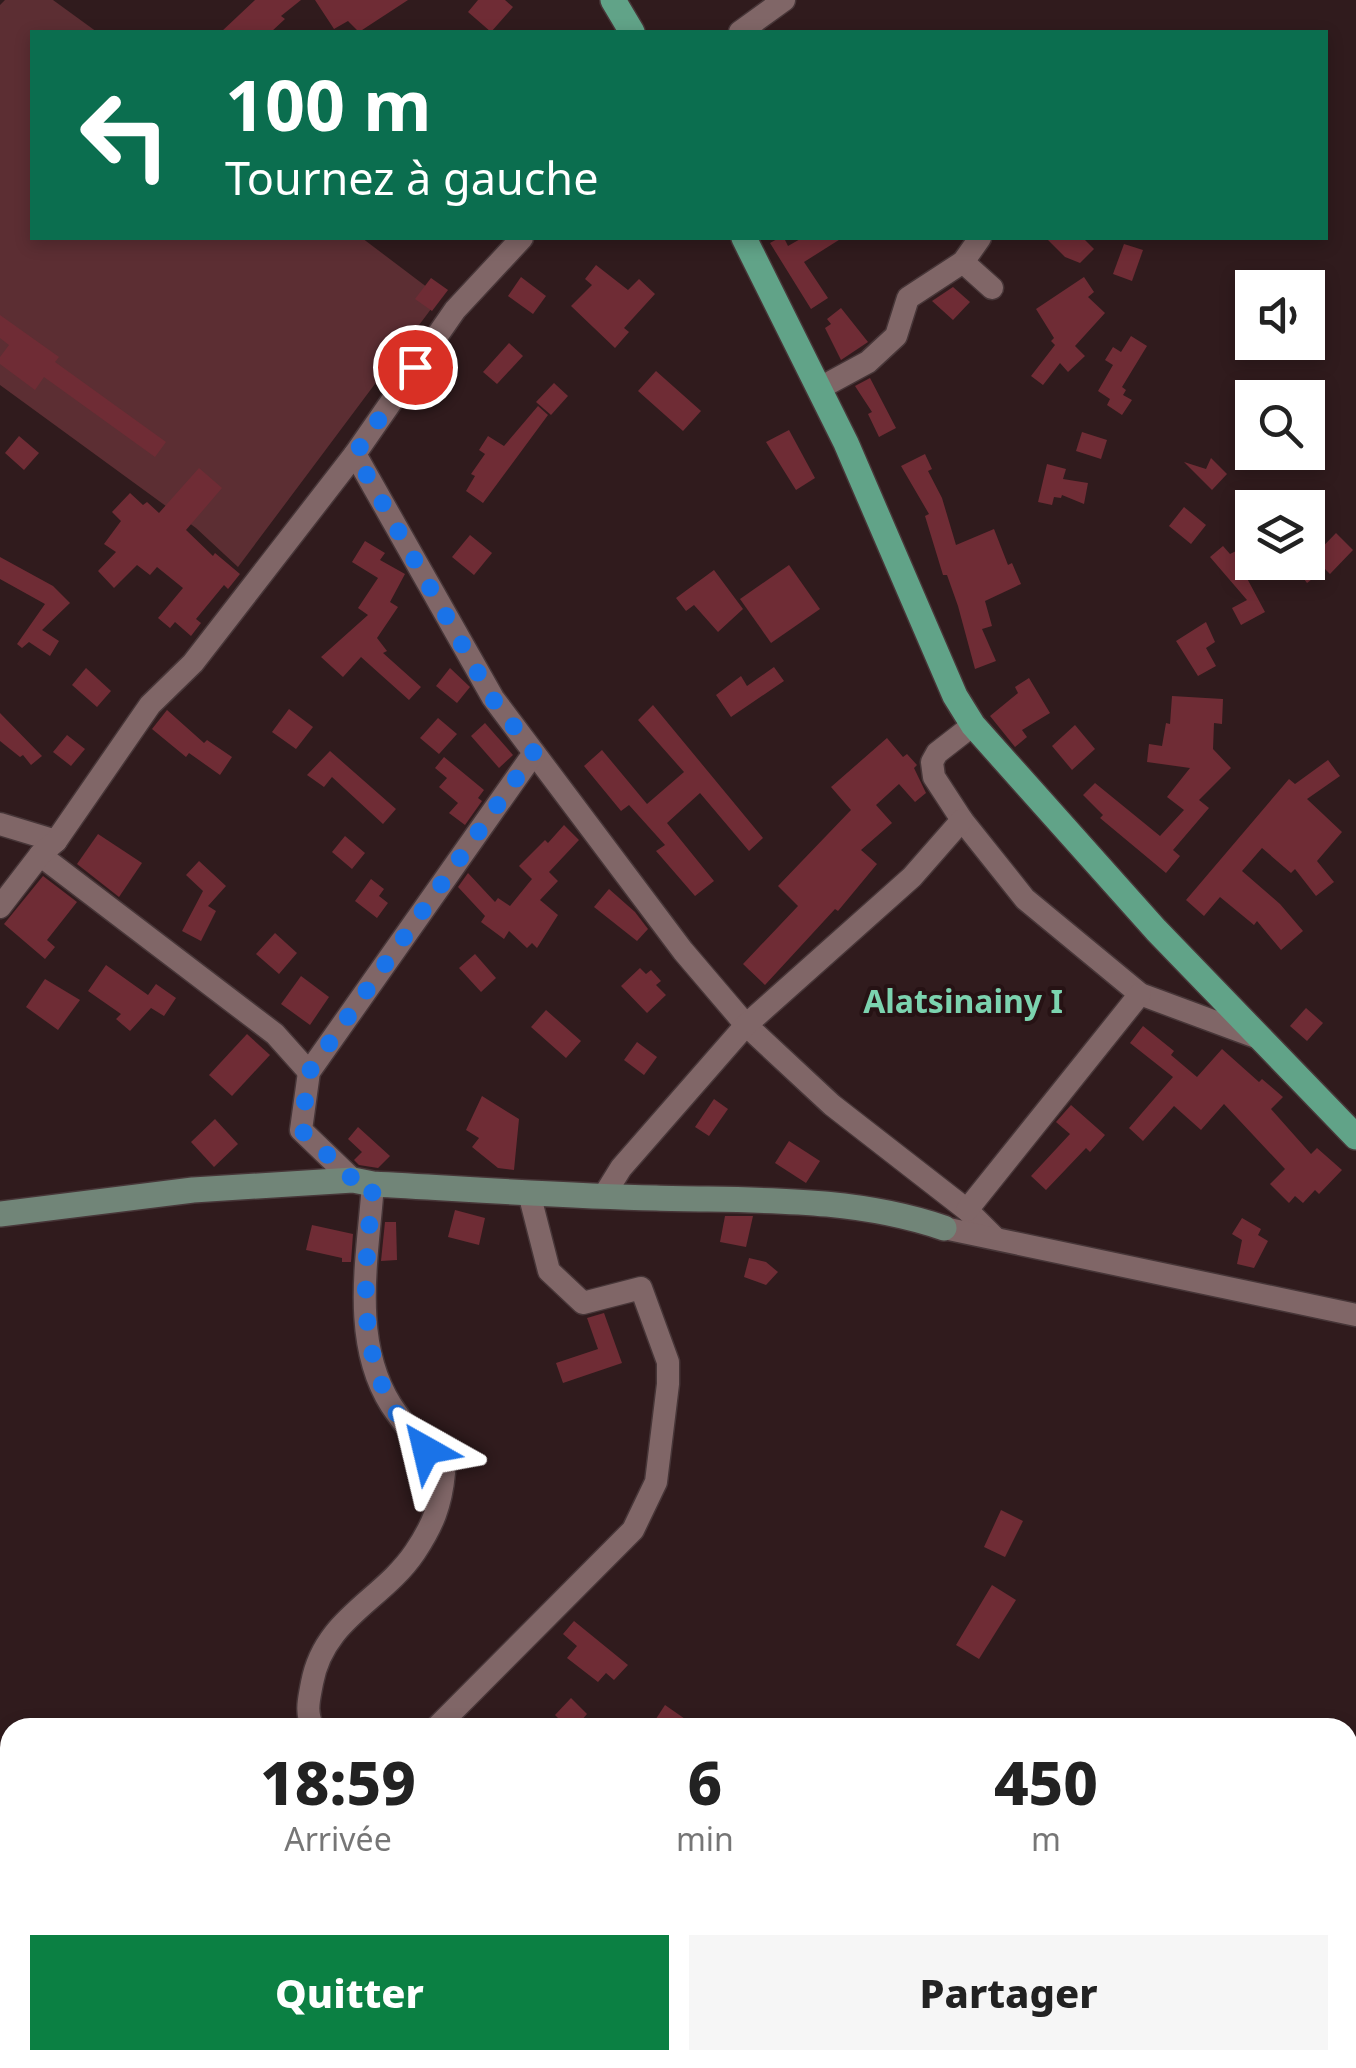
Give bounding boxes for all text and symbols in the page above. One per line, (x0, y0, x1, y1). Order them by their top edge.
text: 100 m (225, 56, 432, 152)
icon: left (60, 70, 190, 200)
text: Tournez à gauche (225, 147, 599, 208)
map controls (1235, 270, 1325, 580)
button: sound (1235, 270, 1325, 360)
pin (373, 325, 458, 410)
icon: arrive (388, 340, 443, 395)
button: search (1235, 380, 1325, 470)
button: layers (1235, 490, 1325, 580)
district label: Alatsinainy I (863, 979, 1063, 1022)
position arrow (374, 1398, 478, 1502)
text: 18:59 (260, 1741, 416, 1823)
text: 6 (688, 1741, 722, 1823)
text: 450 (994, 1741, 1098, 1823)
text: Arrivée (284, 1817, 392, 1860)
text: min (676, 1817, 734, 1860)
text: m (1031, 1817, 1061, 1860)
button: Quitter (30, 1935, 669, 2050)
button: Partager (689, 1935, 1328, 2050)

